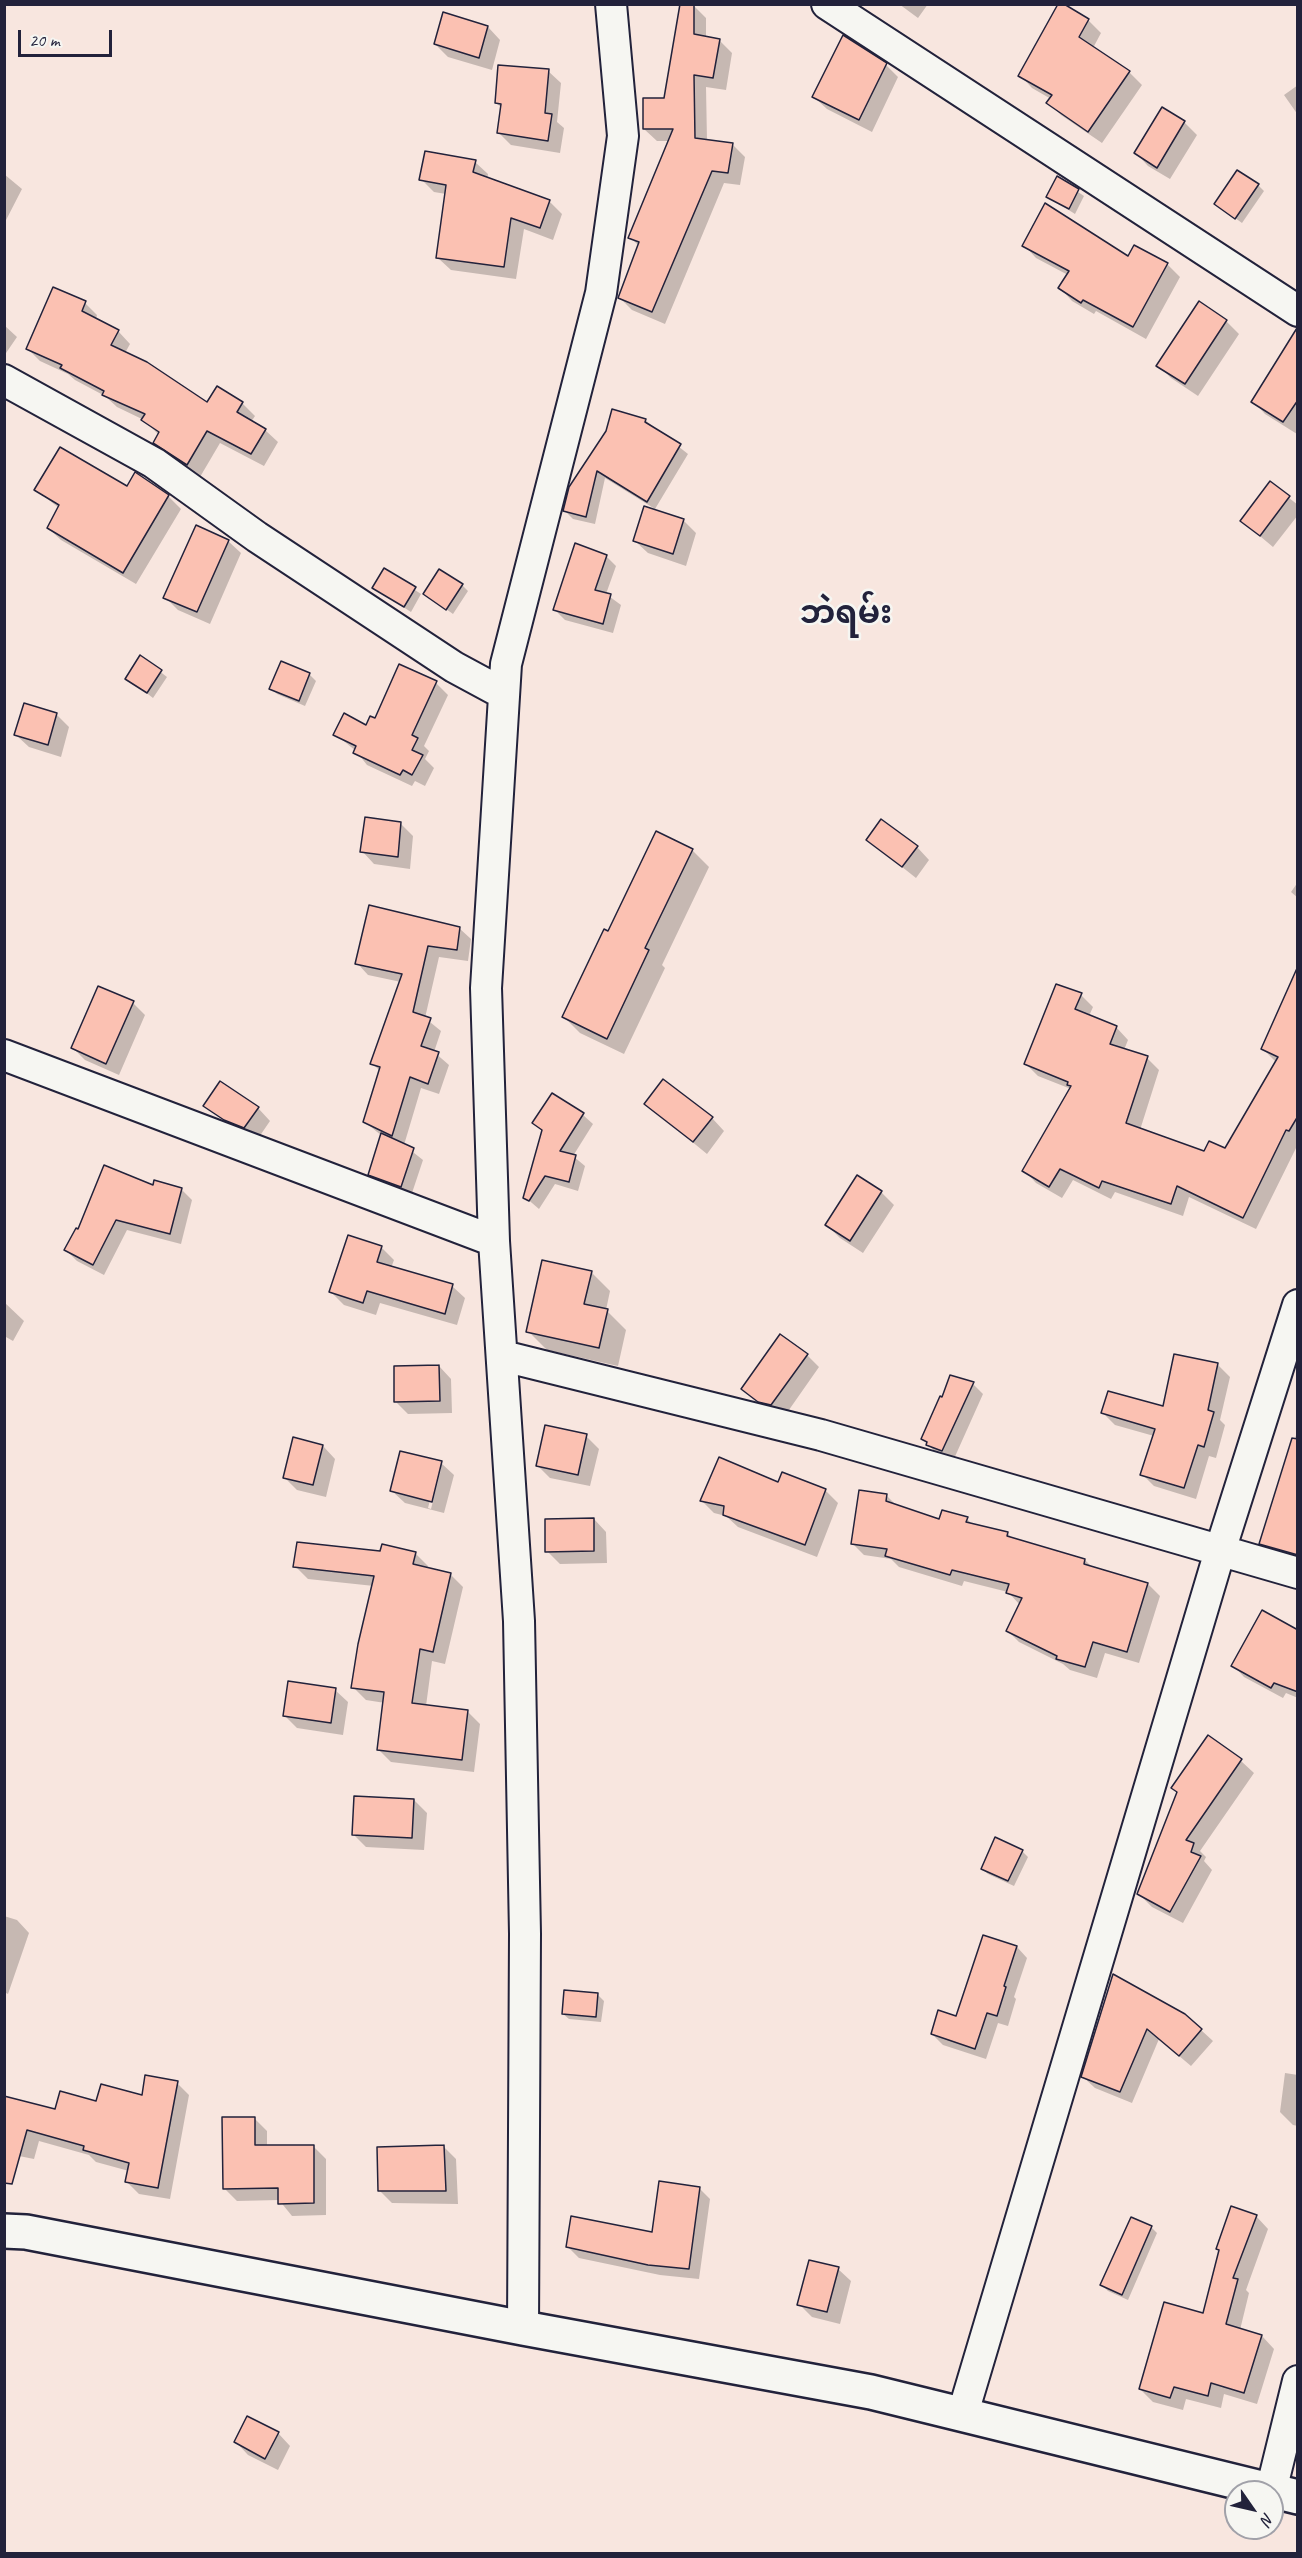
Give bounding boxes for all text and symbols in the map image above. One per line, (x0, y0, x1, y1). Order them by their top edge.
scale bar (21, 18, 116, 56)
text: 20 m (29, 29, 60, 51)
district label: ဘဲရမ်း (800, 596, 892, 634)
north arrow (1224, 2480, 1284, 2540)
text: N (1256, 2509, 1278, 2529)

